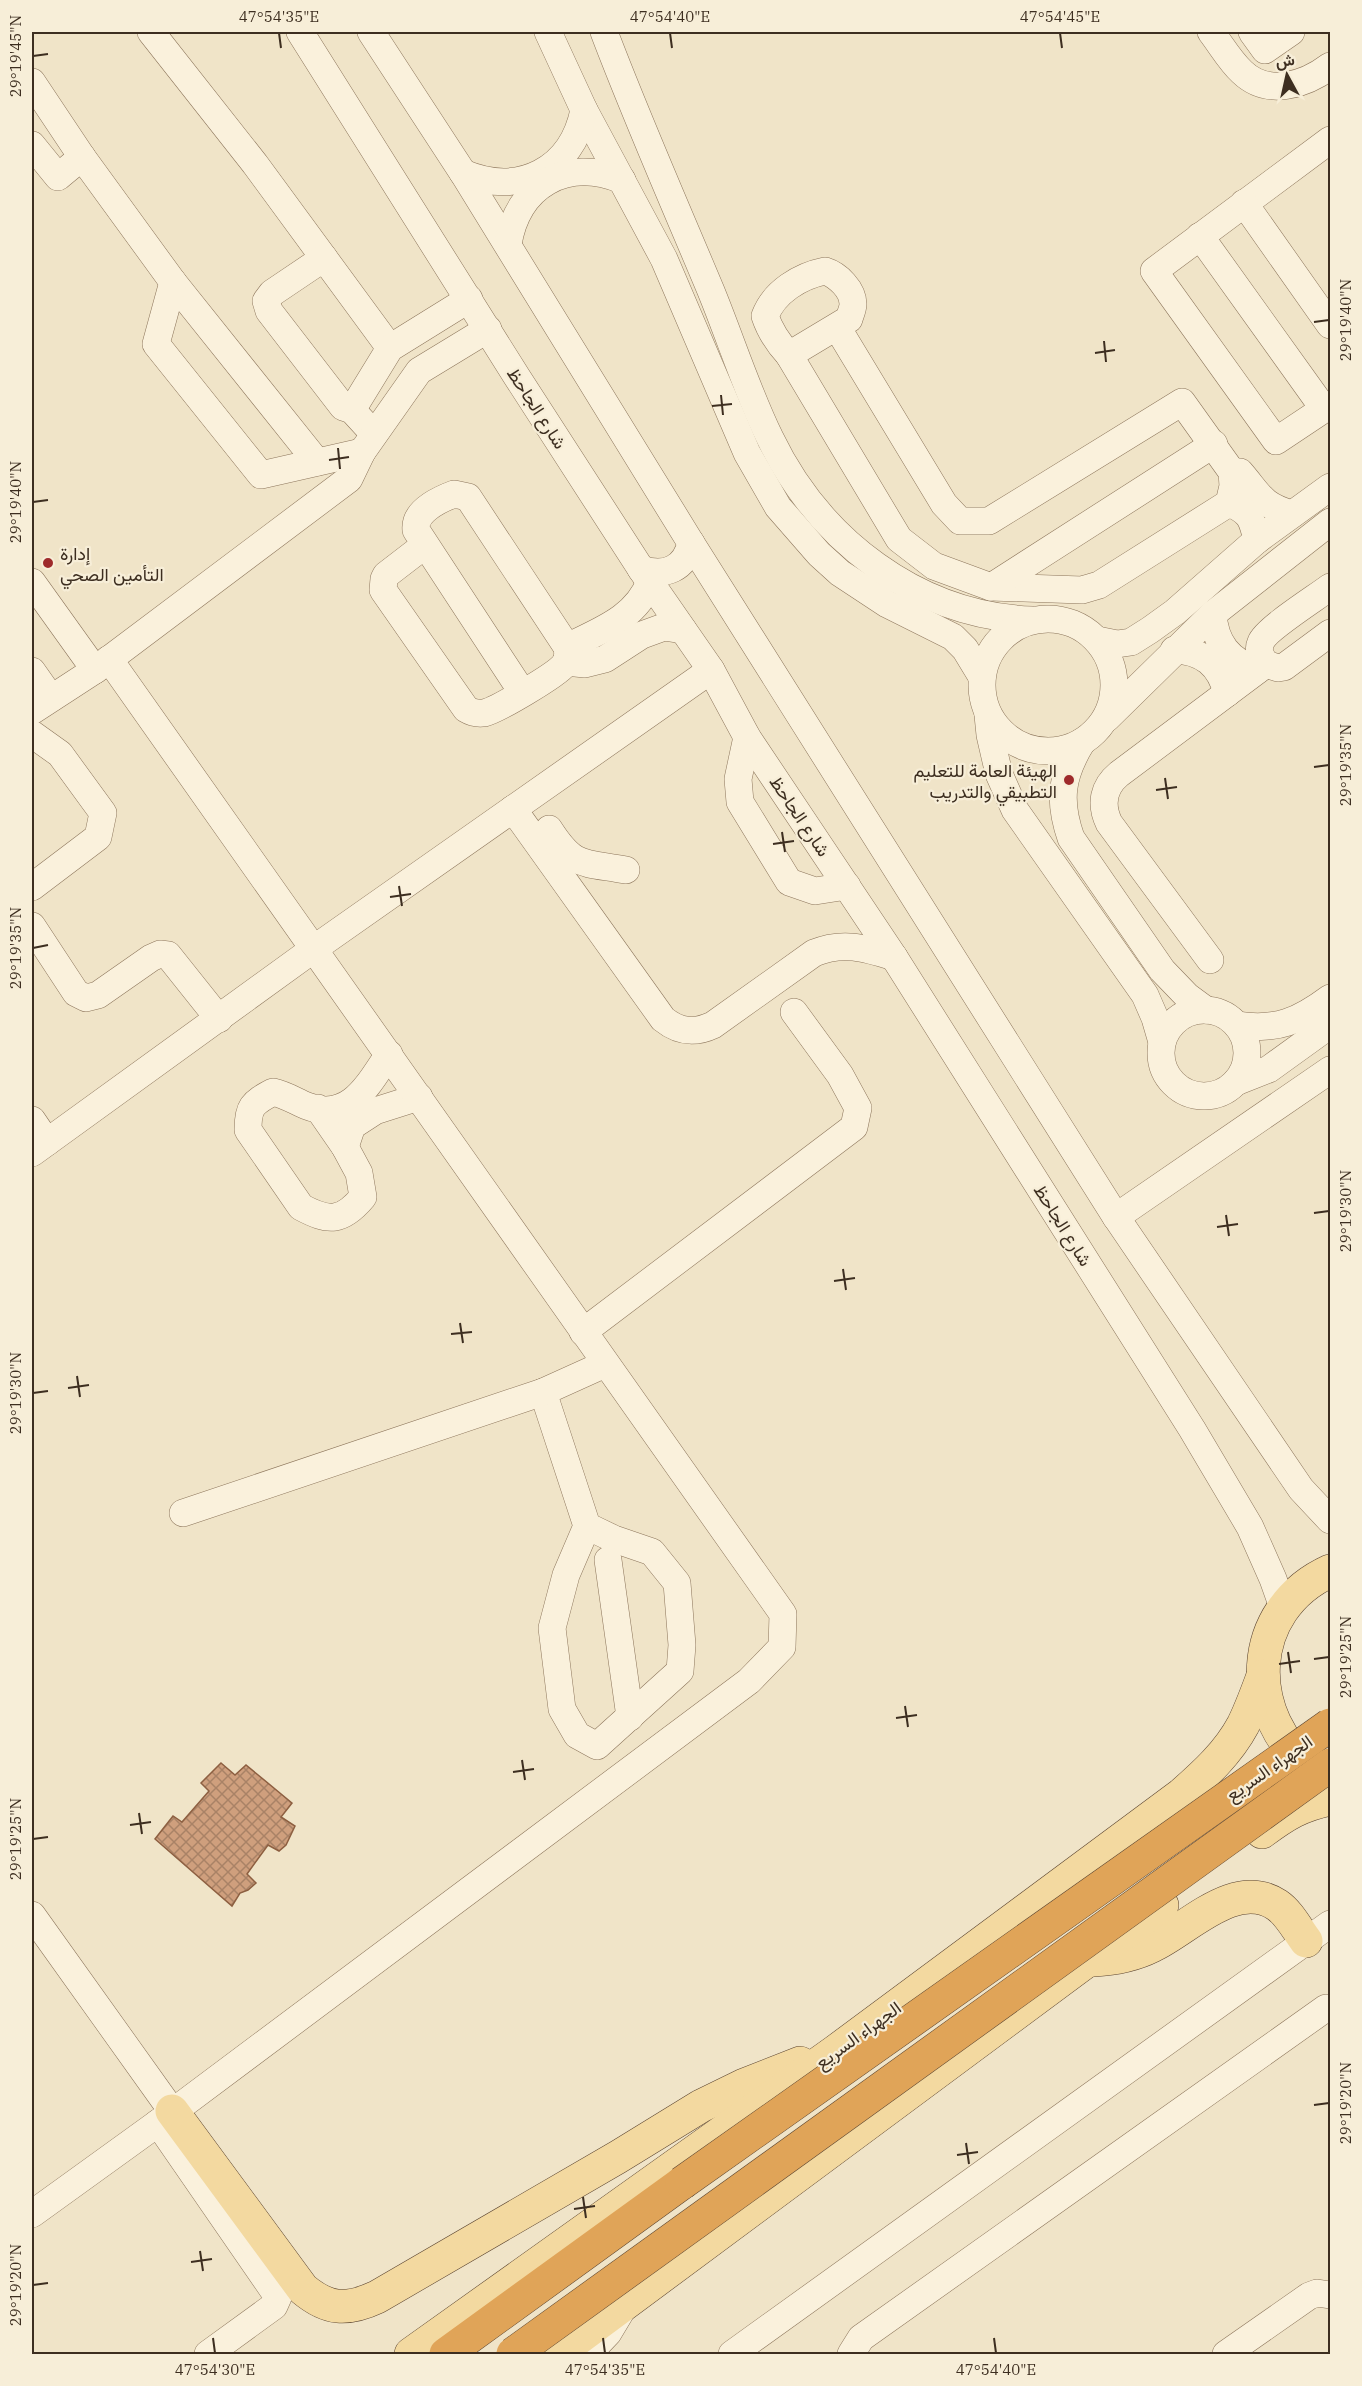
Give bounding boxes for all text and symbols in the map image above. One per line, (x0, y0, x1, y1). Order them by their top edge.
text: 47°54'35"E (239, 7, 319, 26)
text: 47°54'40"E (630, 7, 710, 26)
text: 47°54'45"E (1020, 7, 1100, 26)
text: 29°19'45"N (6, 15, 25, 97)
north arrow (1257, 45, 1317, 105)
text: ش (1274, 49, 1296, 71)
text: 29°19'40"N (1336, 279, 1355, 361)
street label: شارع الجاحظ (501, 363, 572, 454)
text: 29°19'40"N (6, 461, 25, 543)
place label: إدارة التأمين الصحي (60, 542, 164, 590)
marker: إدارة التأمين الصحي (41, 556, 55, 570)
text: 29°19'35"N (1336, 724, 1355, 806)
place label: الهيئة العامة للتعليم التطبيقي والتدريب (913, 759, 1057, 807)
street label: شارع الجاحظ (764, 771, 835, 861)
marker: الهيئة العامة للتعليم التطبيقي والتدريب (1062, 773, 1076, 787)
text: 29°19'35"N (6, 907, 25, 989)
text: 29°19'30"N (1336, 1170, 1355, 1252)
street label: شارع الجاحظ (1028, 1180, 1097, 1271)
text: 29°19'30"N (6, 1352, 25, 1434)
text: 29°19'25"N (1336, 1616, 1355, 1698)
street label: الجهراء السريع (1221, 1730, 1317, 1807)
text: 29°19'25"N (6, 1798, 25, 1880)
street label: الجهراء السريع (810, 1996, 906, 2075)
text: 29°19'20"N (1336, 2062, 1355, 2144)
text: 29°19'20"N (6, 2244, 25, 2326)
text: 47°54'30"E (175, 2360, 255, 2379)
text: 47°54'35"E (565, 2360, 645, 2379)
text: 47°54'40"E (956, 2360, 1036, 2379)

